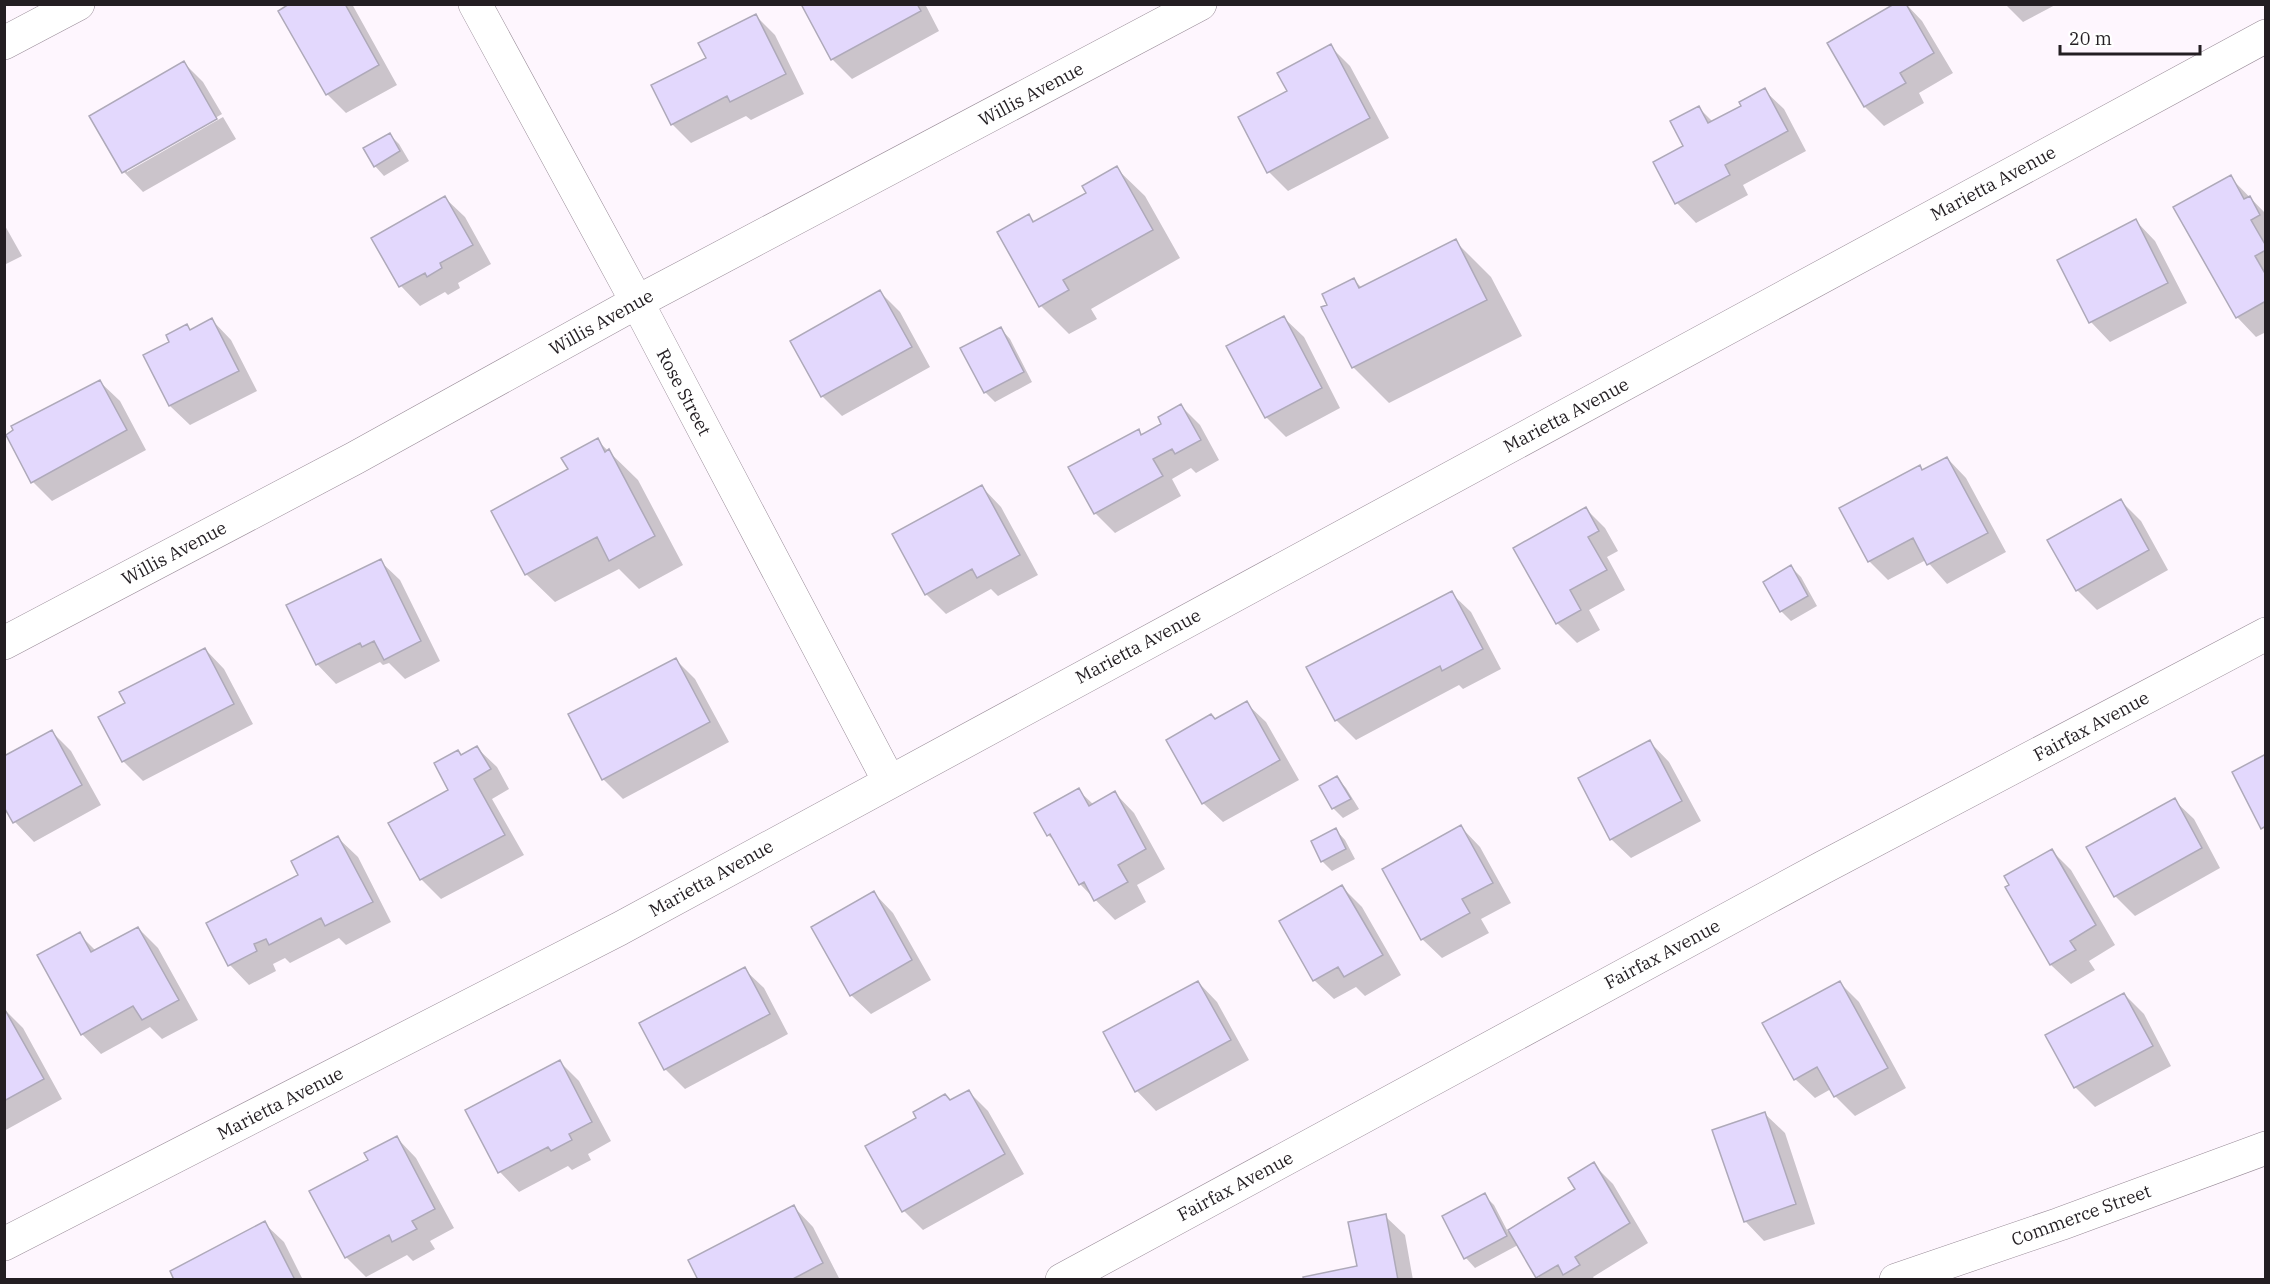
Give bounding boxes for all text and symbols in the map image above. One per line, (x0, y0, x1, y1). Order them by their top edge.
scale bar (2060, 18, 2200, 56)
text: 20 m (2069, 27, 2112, 50)
street label: Willis Avenue (975, 57, 1087, 131)
street label: Marietta Avenue (1926, 140, 2060, 226)
street label: Willis Avenue (545, 284, 657, 360)
street label: Rose Street (652, 345, 716, 439)
street label: Marietta Avenue (1499, 372, 1633, 458)
street label: Willis Avenue (118, 516, 230, 590)
street label: Marietta Avenue (1071, 603, 1205, 689)
street label: Fairfax Avenue (2029, 686, 2153, 766)
street label: Marietta Avenue (645, 834, 777, 922)
street label: Fairfax Avenue (1600, 914, 1724, 994)
street label: Marietta Avenue (213, 1061, 347, 1145)
street label: Fairfax Avenue (1173, 1146, 1297, 1226)
street label: Commerce Street (2008, 1179, 2154, 1251)

